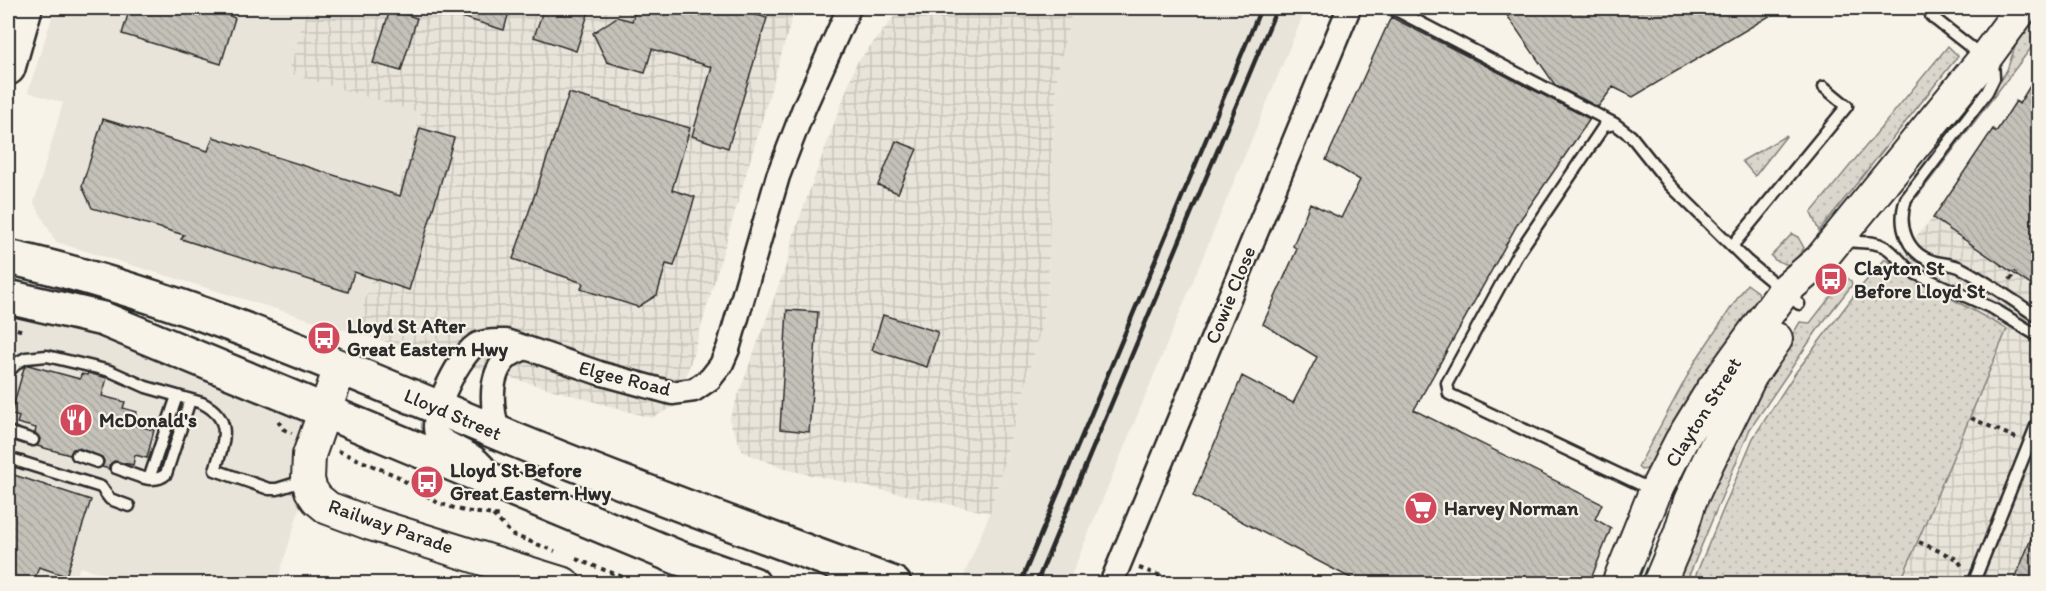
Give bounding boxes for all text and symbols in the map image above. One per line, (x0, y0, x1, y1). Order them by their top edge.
street label: Cowie Close (1200, 243, 1260, 347)
place label: Clayton St Before Lloyd St (1854, 256, 1986, 304)
bus stop icon: Clayton St Before Lloyd St (1813, 261, 1849, 297)
place label: Lloyd St After Great Eastern Hwy (347, 314, 508, 362)
bus stop icon: Lloyd St After Great Eastern Hwy (306, 320, 342, 356)
street label: Clayton Street (1660, 353, 1746, 471)
street label: Elgee Road (576, 355, 674, 401)
street label: Lloyd Street (401, 383, 505, 445)
restaurant icon: McDonald's (58, 402, 94, 438)
place label: McDonald's (99, 408, 197, 432)
place label: Lloyd St Before Great Eastern Hwy (450, 458, 611, 506)
bus stop icon: Lloyd St Before Great Eastern Hwy (409, 464, 445, 500)
supermarket icon: Harvey Norman (1403, 490, 1439, 526)
street label: Railway Parade (325, 493, 457, 559)
place label: Harvey Norman (1444, 496, 1579, 521)

